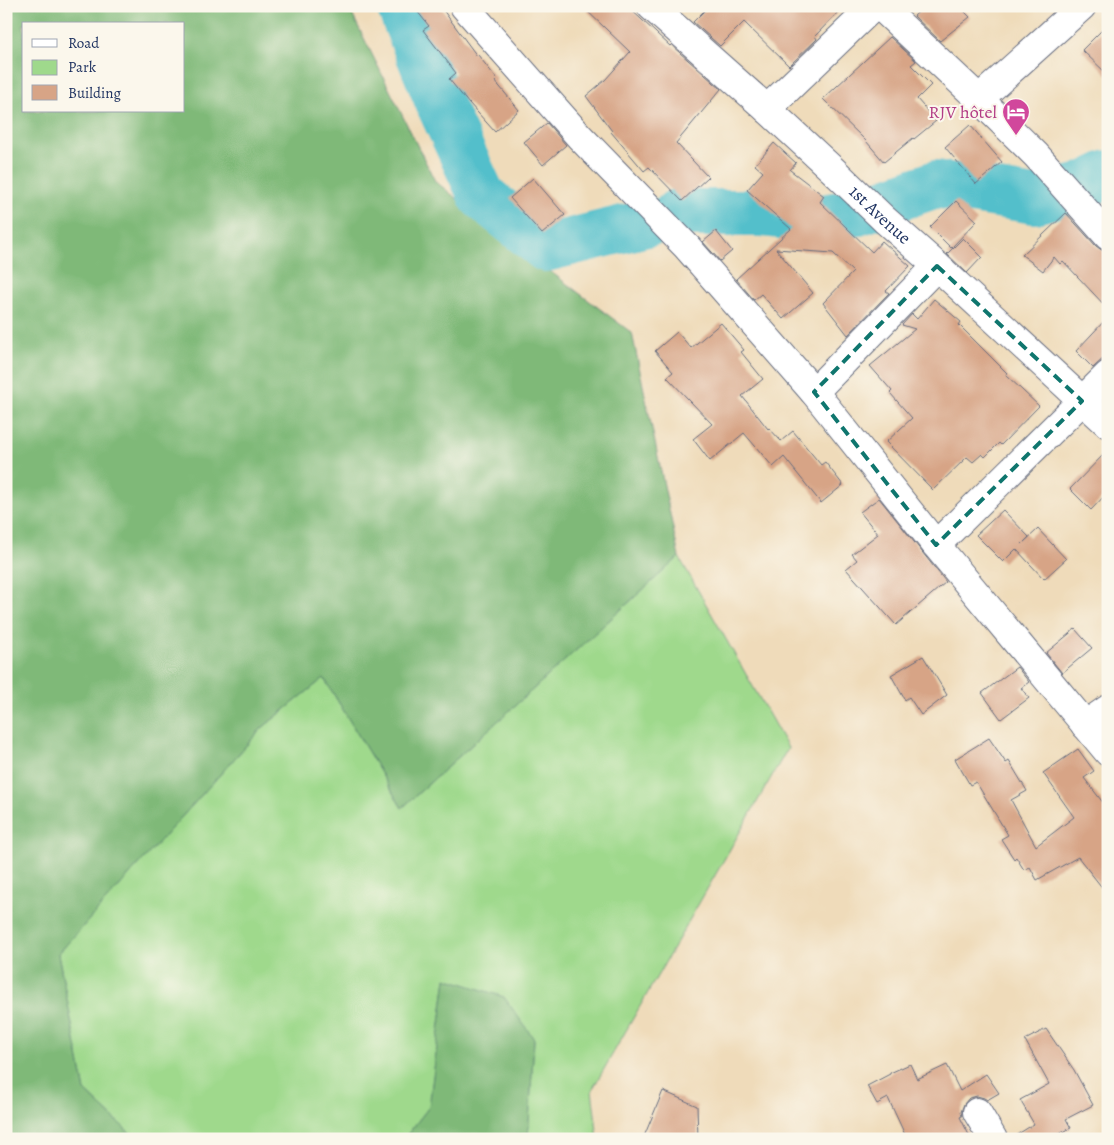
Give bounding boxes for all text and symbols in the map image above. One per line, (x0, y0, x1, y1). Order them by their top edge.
legend (22, 22, 185, 112)
text: Road (68, 33, 100, 53)
text: Park (68, 57, 97, 77)
text: Building (68, 83, 121, 103)
hotel icon: RJV hôtel (1001, 97, 1031, 136)
place label: RJV hôtel (929, 100, 998, 124)
street label: 1st Avenue (844, 180, 916, 250)

